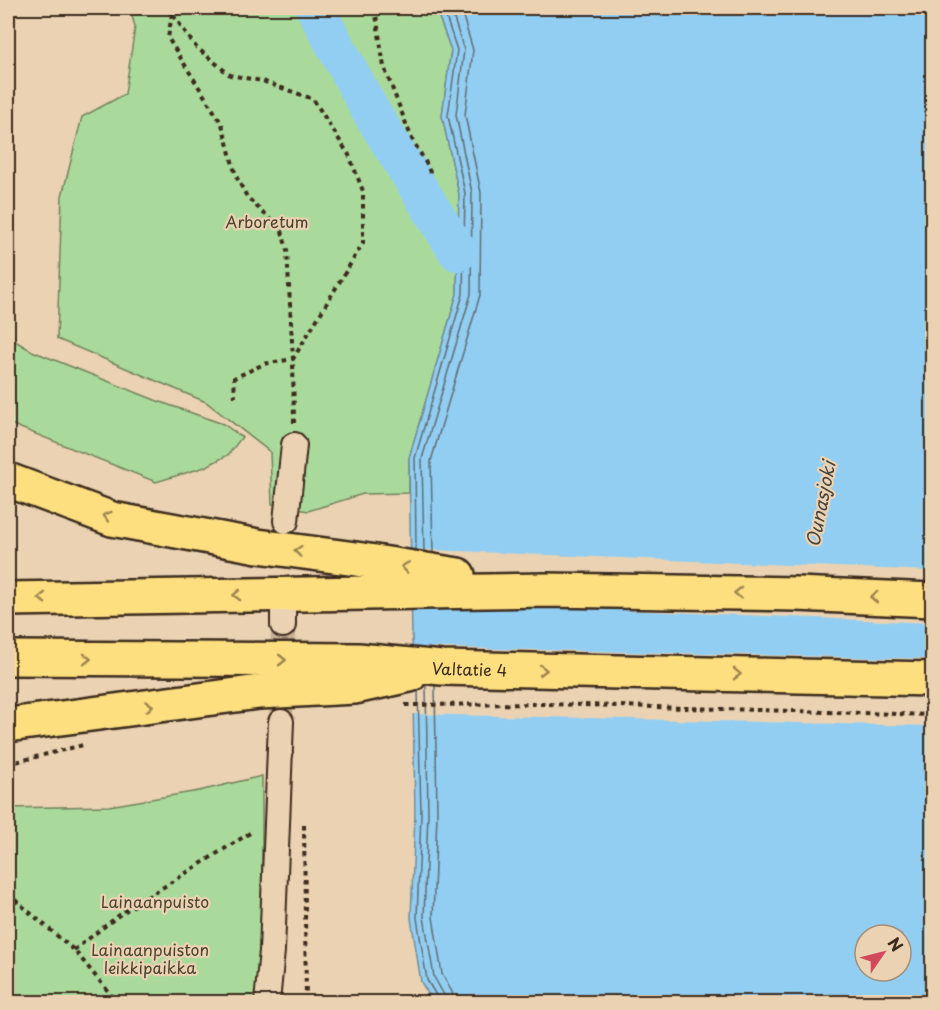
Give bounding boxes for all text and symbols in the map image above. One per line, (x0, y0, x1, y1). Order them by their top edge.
park label: Arboretum (225, 209, 309, 233)
water label: Ounasjoki (798, 456, 842, 549)
one-way arrow (102, 511, 113, 523)
one-way arrow (294, 546, 303, 558)
one-way arrow (401, 561, 410, 573)
one-way arrow (734, 587, 743, 599)
one-way arrow (232, 588, 241, 601)
one-way arrow (870, 591, 879, 604)
one-way arrow (37, 592, 46, 605)
one-way arrow (82, 653, 91, 665)
one-way arrow (277, 654, 286, 666)
street label: Valtatie 4 (431, 655, 507, 681)
one-way arrow (538, 664, 547, 676)
one-way arrow (733, 668, 742, 680)
one-way arrow (144, 700, 153, 712)
park label: Lainaanpuisto (101, 889, 209, 913)
north arrow (853, 923, 913, 983)
text: N (883, 932, 910, 956)
park label: Lainaanpuiston leikkipaikka (91, 937, 209, 979)

